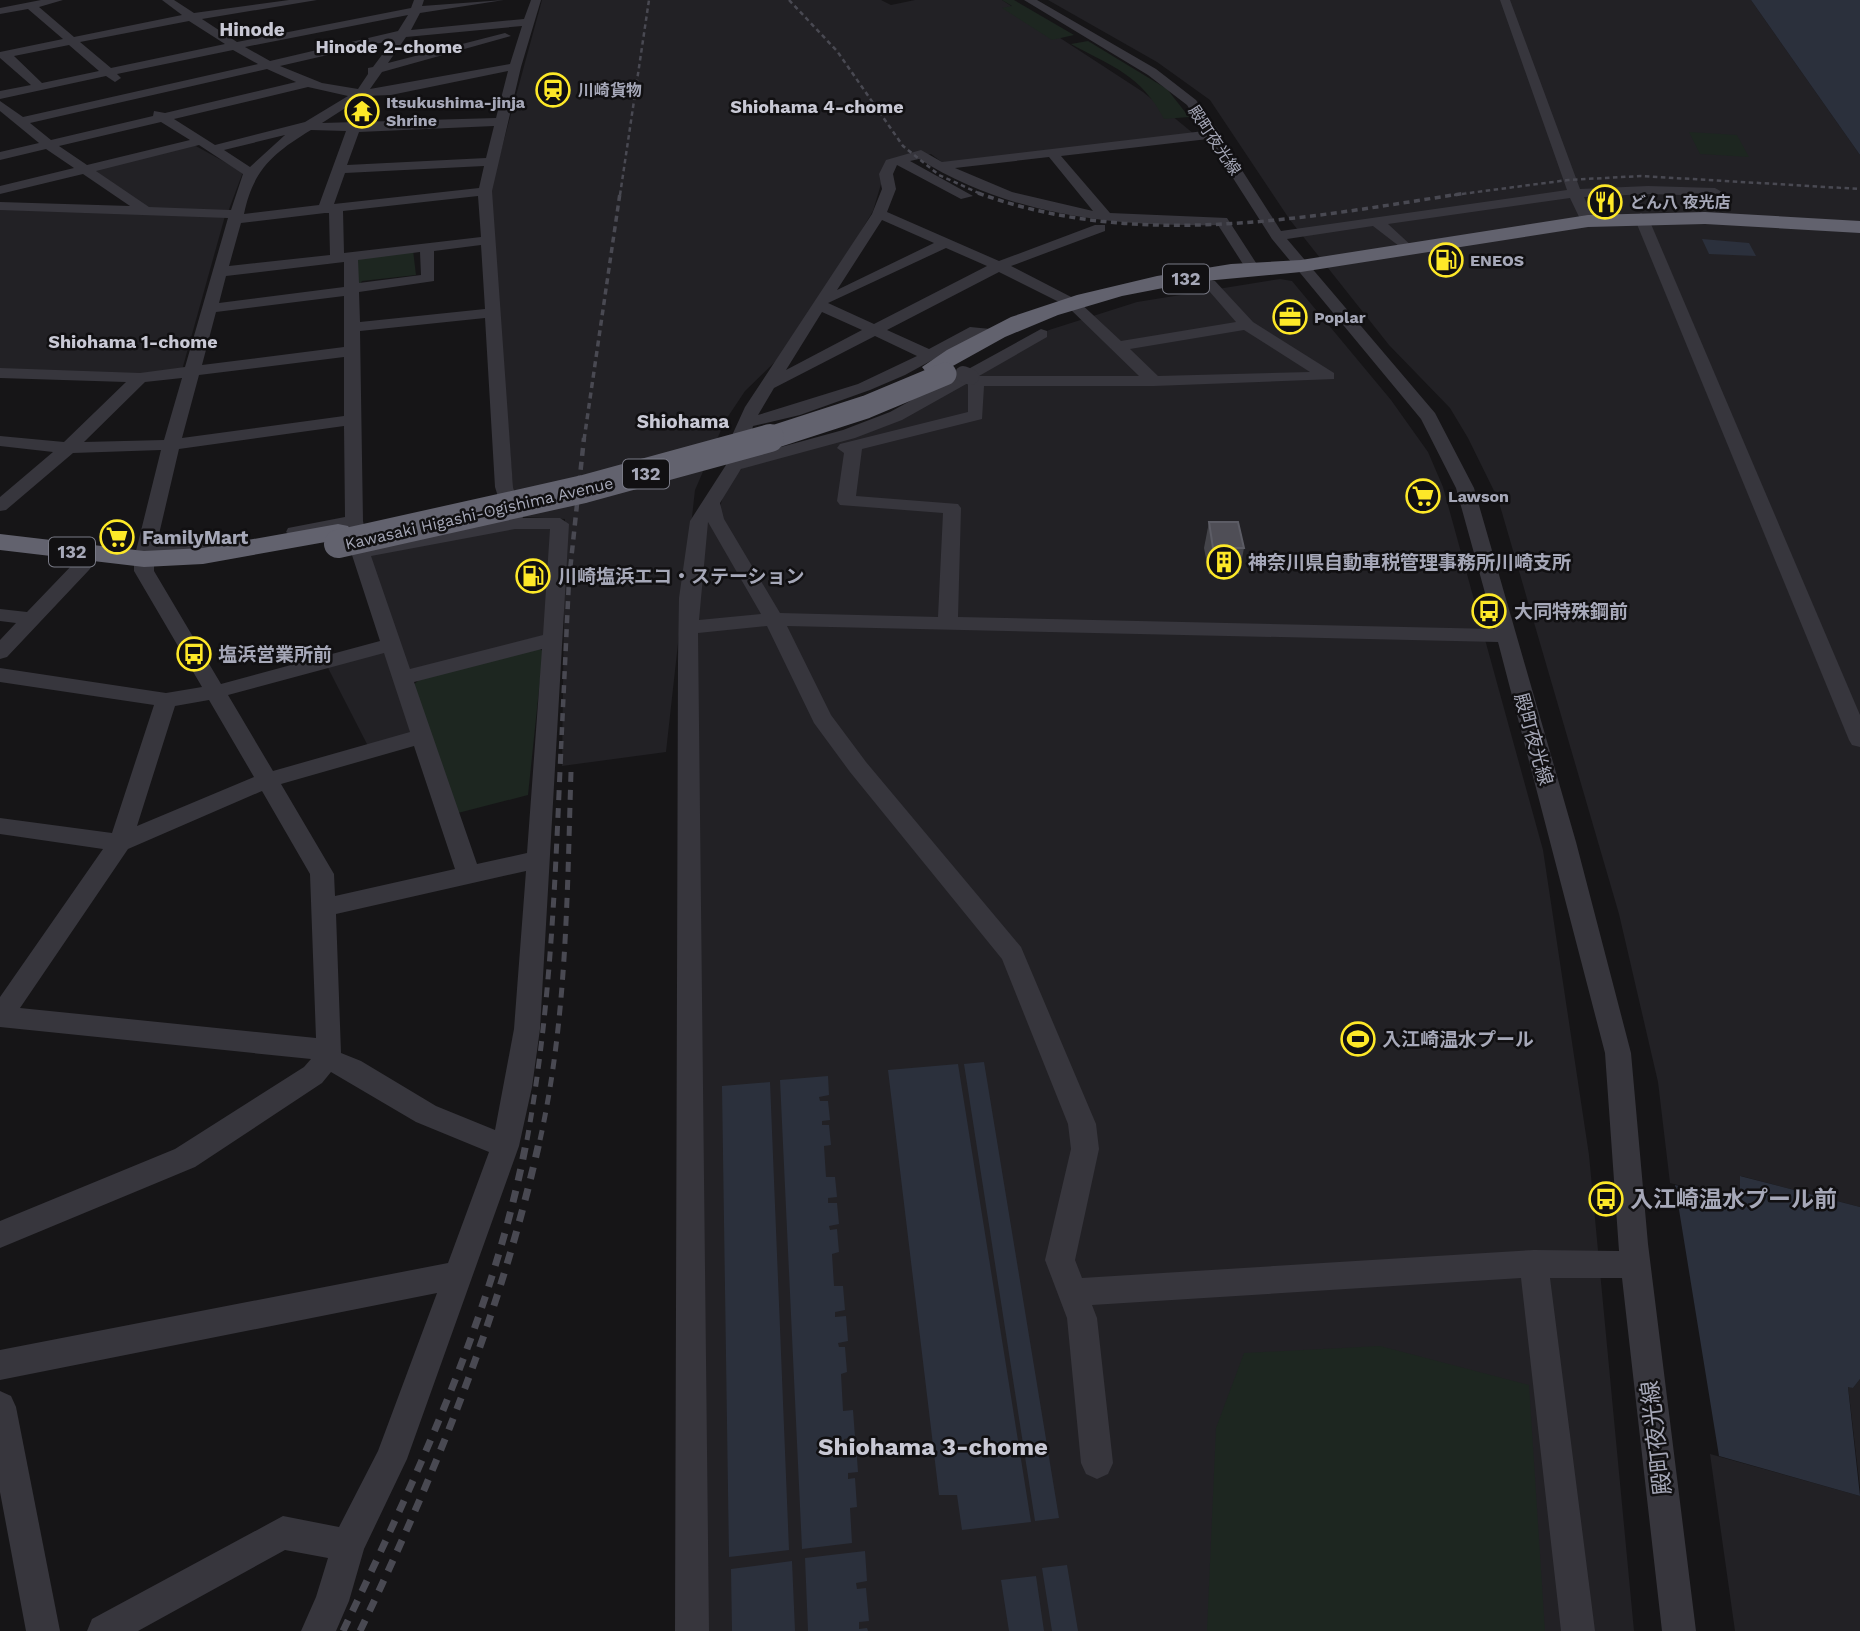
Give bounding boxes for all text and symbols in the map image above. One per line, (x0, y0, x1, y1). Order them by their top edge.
district label: Hinode (219, 18, 285, 41)
district label: Hinode 2-chome (316, 36, 463, 57)
station icon: 川崎貨物 (534, 71, 572, 109)
place label: 川崎貨物 (578, 81, 642, 100)
temple icon: Itsukushima-jinja Shrine (343, 92, 381, 130)
place label: Itsukushima-jinja Shrine (386, 93, 526, 130)
district label: Shiohama 4-chome (730, 96, 904, 117)
street label: 殿町夜光線 (1184, 102, 1245, 179)
restaurant icon: どん八 夜光店 (1586, 183, 1624, 221)
place label: どん八 夜光店 (1630, 193, 1731, 212)
fuel station icon: ENEOS (1427, 241, 1465, 279)
place label: ENEOS (1470, 251, 1524, 270)
road number: 132 (1163, 264, 1209, 293)
office icon: Poplar (1271, 298, 1309, 336)
place label: Poplar (1314, 308, 1366, 327)
district label: Shiohama 1-chome (48, 331, 218, 352)
district label: Shiohama (637, 410, 729, 433)
road number: 132 (623, 460, 669, 488)
street label: Kawasaki Higashi-Ogishima Avenue (343, 473, 615, 554)
supermarket icon: Lawson (1404, 477, 1442, 515)
place label: Lawson (1448, 487, 1509, 506)
supermarket icon: FamilyMart (98, 518, 136, 556)
place label: FamilyMart (142, 526, 249, 549)
road number: 132 (49, 538, 95, 566)
building icon: 神奈川県自動車税管理事務所川崎支所 (1205, 543, 1243, 581)
place label: 神奈川県自動車税管理事務所川崎支所 (1248, 551, 1571, 574)
fuel station icon: 川崎塩浜エコ・ステーション (514, 557, 552, 595)
place label: 川崎塩浜エコ・ステーション (558, 565, 805, 588)
bus stop icon: 大同特殊鋼前 (1470, 592, 1508, 630)
place label: 大同特殊鋼前 (1514, 600, 1628, 623)
bus stop icon: 塩浜営業所前 (175, 635, 213, 673)
place label: 塩浜営業所前 (218, 643, 332, 666)
street label: 殿町夜光線 (1509, 690, 1558, 788)
sports icon: 入江崎温水プール (1339, 1020, 1377, 1058)
place label: 入江崎温水プール (1382, 1028, 1534, 1051)
bus stop icon: 入江崎温水プール前 (1587, 1180, 1625, 1218)
place label: 入江崎温水プール前 (1630, 1186, 1837, 1213)
street label: 殿町夜光線 (1636, 1379, 1677, 1497)
district label: Shiohama 3-chome (818, 1433, 1048, 1461)

